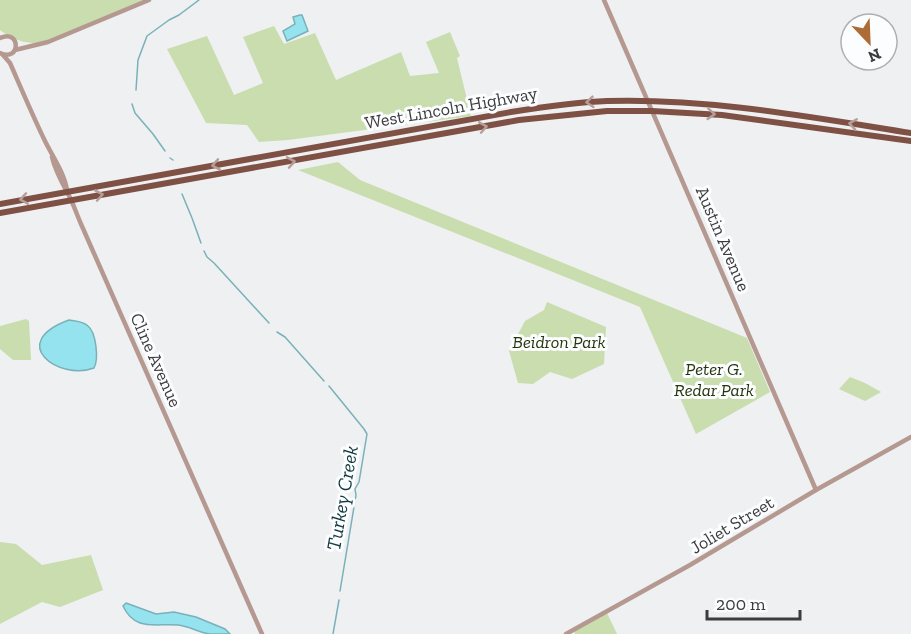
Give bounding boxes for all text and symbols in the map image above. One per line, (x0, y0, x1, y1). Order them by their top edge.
north arrow (839, 12, 899, 72)
text: N (865, 44, 884, 66)
street label: West Lincoln Highway (363, 82, 540, 134)
one-way arrow (586, 96, 595, 109)
one-way arrow (706, 108, 715, 121)
one-way arrow (849, 118, 859, 131)
one-way arrow (478, 121, 487, 133)
one-way arrow (286, 156, 296, 168)
one-way arrow (211, 159, 220, 171)
street label: Austin Avenue (691, 183, 755, 295)
one-way arrow (94, 190, 104, 202)
one-way arrow (19, 192, 29, 205)
street label: Cline Avenue (125, 309, 187, 411)
park label: Beidron Park (512, 331, 606, 353)
park label: Peter G. Redar Park (674, 358, 754, 401)
water label: Turkey Creek (321, 444, 363, 552)
street label: Joliet Street (686, 491, 778, 559)
scale bar (707, 583, 800, 621)
text: 200 m (716, 593, 766, 615)

